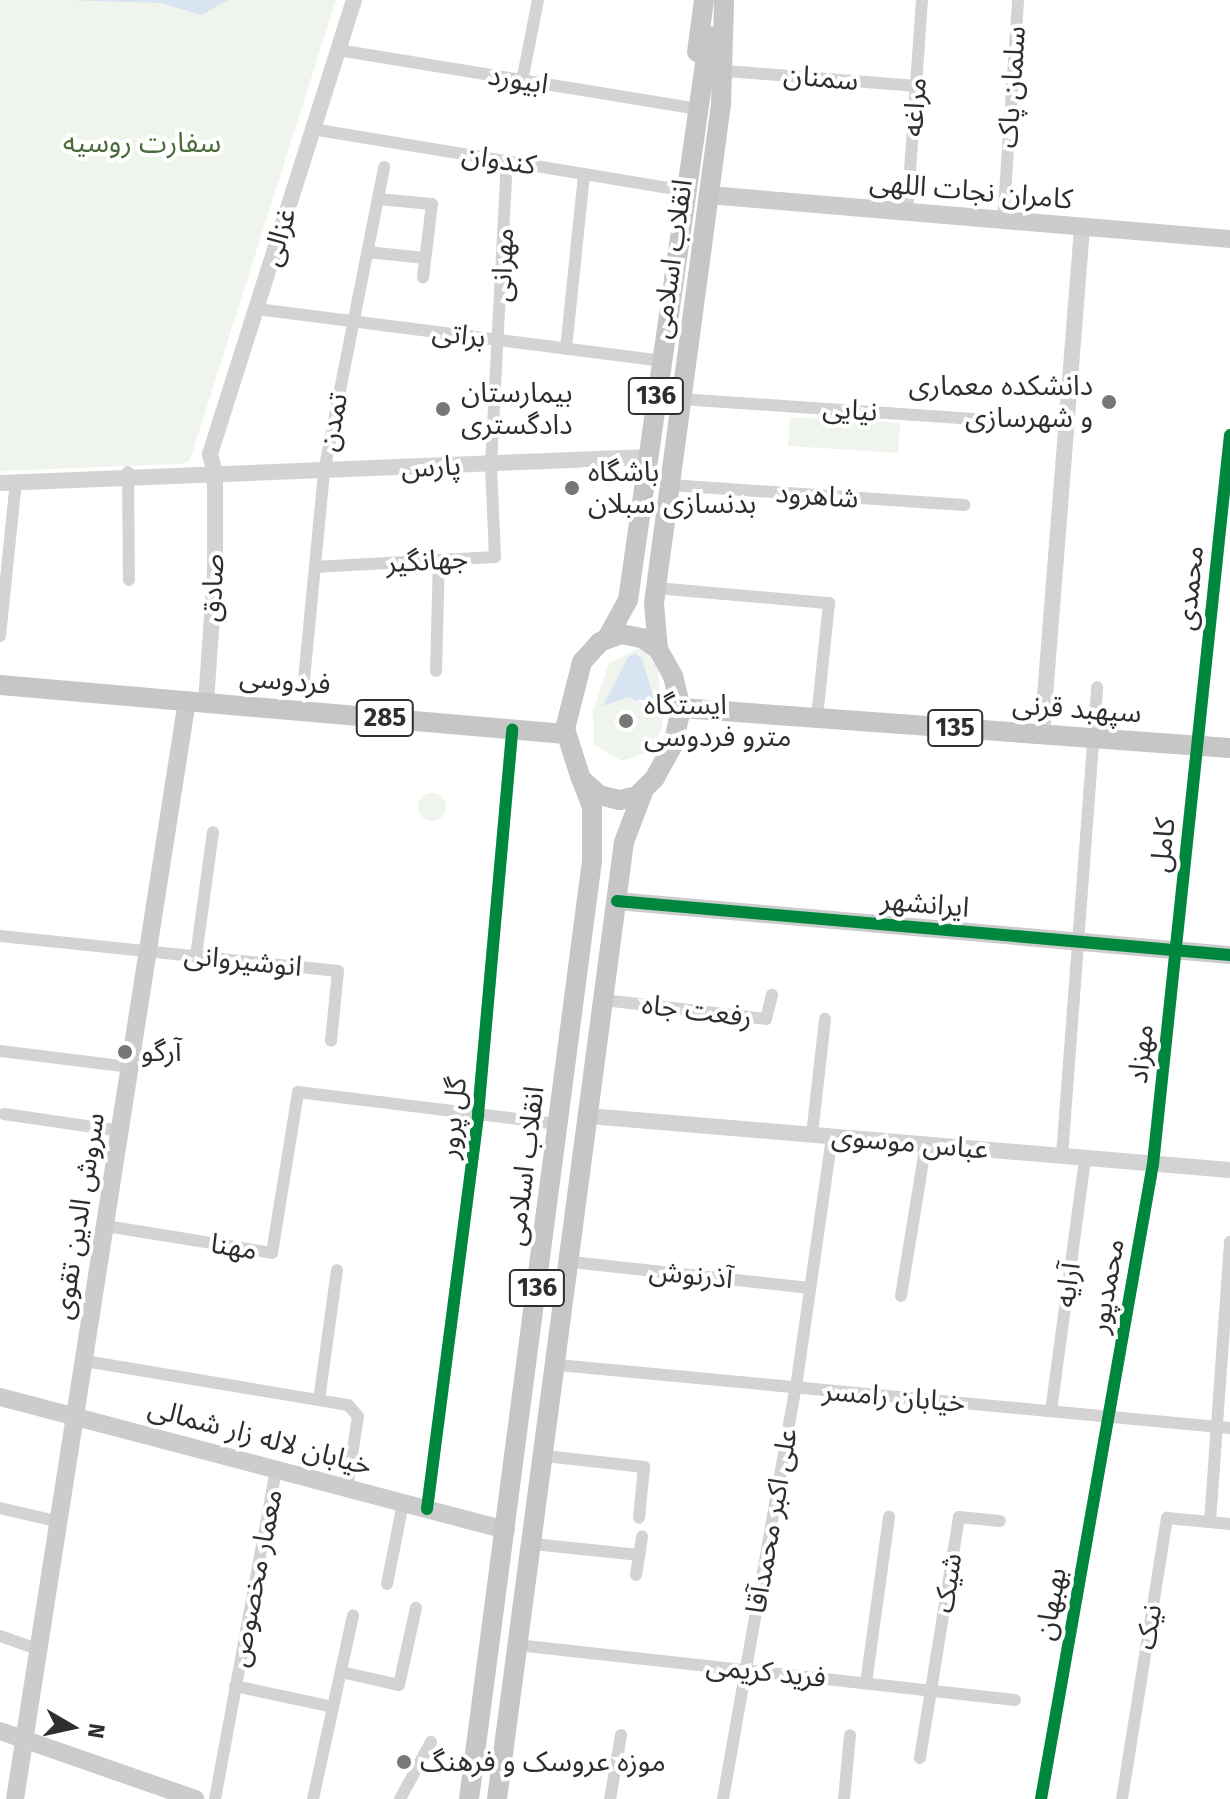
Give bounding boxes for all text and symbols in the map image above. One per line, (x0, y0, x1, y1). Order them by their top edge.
street label: سلمان پاک (991, 25, 1033, 149)
street label: سمنان (782, 58, 860, 98)
street label: ابیورد (485, 59, 551, 101)
street label: مراغه (896, 76, 934, 138)
park label: سفارت روسیه (63, 126, 221, 160)
street label: کندوان (460, 138, 538, 182)
street label: کامران نجات اللهی (868, 165, 1074, 217)
street label: انقلاب اسلامی (644, 177, 700, 341)
street label: غزالی (254, 204, 304, 270)
street label: مهرانی (485, 227, 521, 303)
street label: براتی (430, 315, 488, 355)
place label: دانشکده معماری و شهرسازی (909, 369, 1093, 435)
road number: 136 (626, 374, 686, 418)
place label: بیمارستان دادگستری (461, 376, 573, 442)
street label: تمدن (311, 390, 355, 454)
street label: نیایی (821, 391, 879, 429)
marker: دانشکده معماری و شهرسازی (1100, 393, 1118, 411)
marker: بیمارستان دادگستری (432, 398, 454, 420)
street label: پارس (400, 449, 462, 485)
place label: باشگاه بدنسازی سبلان (588, 455, 756, 521)
street label: شاهرود (774, 476, 860, 516)
marker: باشگاه بدنسازی سبلان (563, 479, 581, 497)
street label: جهانگیر (385, 542, 469, 580)
street label: محمدی (1169, 544, 1211, 632)
street label: صادق (195, 553, 231, 623)
street label: فردوسی (238, 660, 332, 702)
place label: ایستگاه مترو فردوسی (644, 688, 791, 754)
street label: سپهبد قرنی (1011, 688, 1143, 730)
road number: 285 (355, 696, 415, 740)
road number: 135 (927, 706, 983, 750)
marker: ایستگاه مترو فردوسی (615, 710, 637, 732)
street label: کامل (1143, 816, 1183, 874)
street label: ایرانشهر (879, 883, 971, 925)
street label: انوشیروانی (182, 938, 304, 984)
street label: رفعت جاه (640, 988, 754, 1034)
street label: مهزاد (1121, 1023, 1161, 1085)
place label: آرگو (141, 1035, 181, 1069)
marker: آرگو (116, 1043, 134, 1061)
street label: گل پرور (432, 1076, 474, 1160)
street label: انقلاب اسلامی (499, 1084, 551, 1248)
street label: سروش الدین تقوی (46, 1110, 112, 1322)
street label: عباس موسوی (830, 1119, 990, 1167)
street label: مهنا (208, 1227, 260, 1267)
street label: محمدپور (1082, 1236, 1132, 1336)
street label: آذرنوش (647, 1254, 735, 1296)
street label: آرایه (1048, 1260, 1088, 1310)
road number: 136 (507, 1266, 567, 1310)
street label: خیابان رامسر (821, 1374, 967, 1420)
street label: خیابان لاله زار شمالی (145, 1391, 375, 1483)
street label: علی اکبر محمدآقا (739, 1426, 805, 1616)
street label: معمار مخصوص (222, 1486, 290, 1670)
street label: شیک (927, 1551, 969, 1615)
street label: بهبهان (1028, 1565, 1074, 1643)
street label: نیک (1129, 1602, 1169, 1652)
street label: فرید کریمی (704, 1649, 828, 1695)
north arrow (32, 1687, 112, 1767)
text: N (82, 1722, 111, 1740)
place label: موزه عروسک و فرهنگ (420, 1745, 666, 1779)
marker: موزه عروسک و فرهنگ (395, 1753, 413, 1771)

